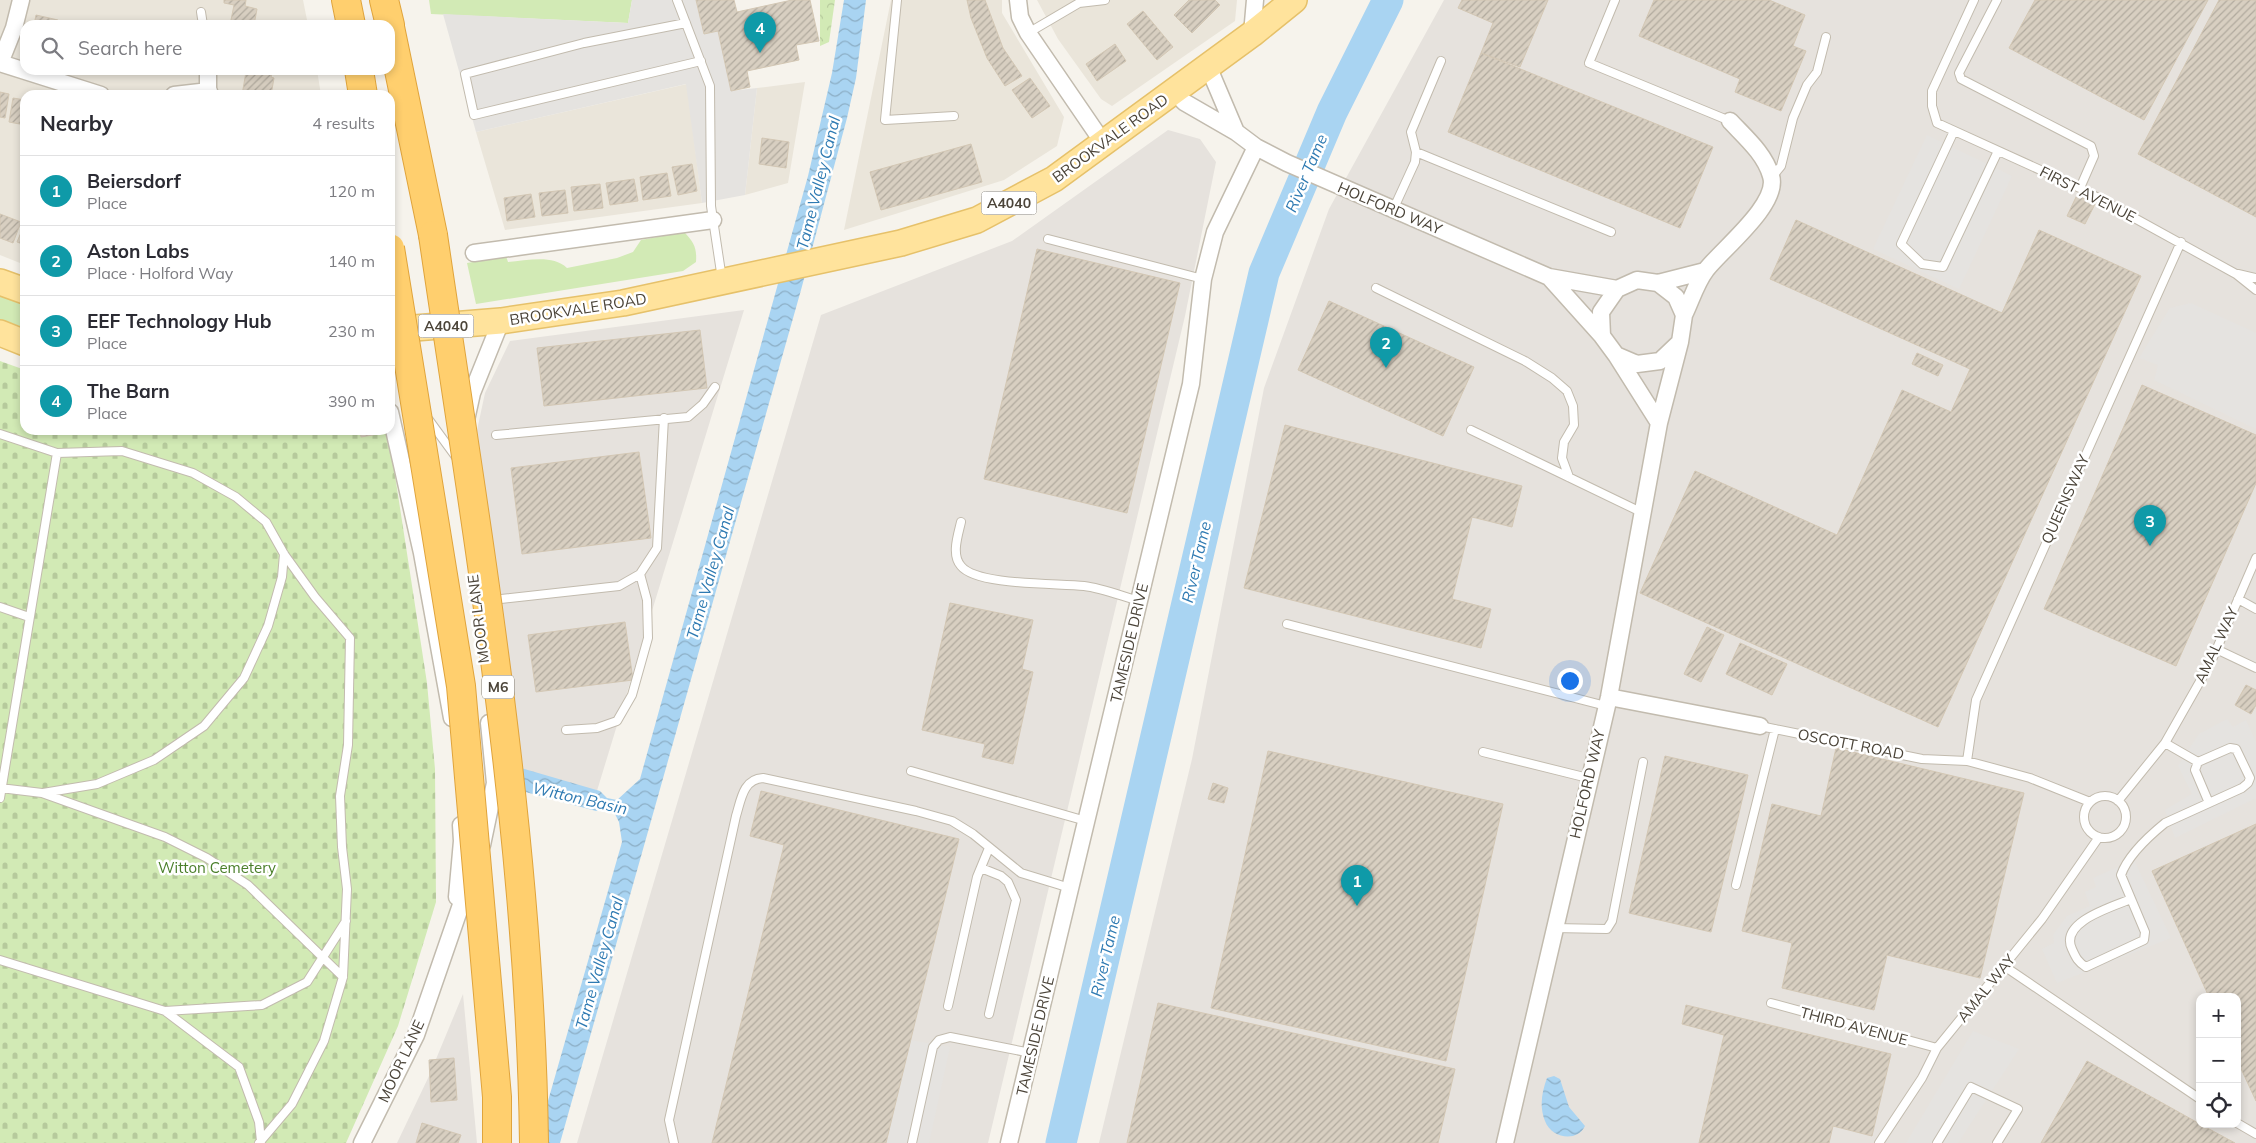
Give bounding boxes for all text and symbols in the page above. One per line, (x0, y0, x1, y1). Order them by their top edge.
pin: 4 (744, 12, 776, 53)
search box (20, 20, 395, 75)
icon: search (38, 34, 66, 62)
text: Search here (78, 36, 182, 60)
street label: BROOKVALE ROAD (1048, 90, 1172, 186)
text: Nearby (40, 110, 113, 136)
text: 4 results (312, 113, 375, 133)
water label: Tame Valley Canal (792, 114, 844, 252)
water label: River Tame (1281, 131, 1331, 215)
street label: FIRST AVENUE (2037, 162, 2139, 226)
text: Beiersdorf (87, 169, 181, 193)
street label: HOLFORD WAY (1335, 177, 1446, 239)
text: 1 (51, 181, 61, 201)
text: 120 m (328, 181, 375, 201)
road number: A4040 (982, 192, 1036, 214)
text: Place (87, 193, 127, 213)
text: Aston Labs (87, 239, 189, 263)
text: 2 (51, 251, 61, 271)
text: 140 m (328, 251, 375, 271)
text: Place · Holford Way (87, 263, 233, 283)
street label: BROOKVALE ROAD (508, 289, 648, 329)
text: EEF Technology Hub (87, 309, 271, 333)
road number: A4040 (418, 314, 474, 338)
text: 3 (51, 321, 61, 341)
text: 230 m (328, 321, 375, 341)
pin: 2 (1370, 327, 1402, 368)
text: Place (87, 333, 127, 353)
text: The Barn (87, 379, 170, 403)
text: 4 (51, 391, 61, 411)
text: 390 m (328, 391, 375, 411)
text: Place (87, 403, 127, 423)
street label: QUEENSWAY (2037, 451, 2093, 547)
water label: Tame Valley Canal (682, 504, 739, 641)
pin: 3 (2134, 505, 2166, 546)
water label: River Tame (1177, 519, 1215, 605)
street label: MOOR LANE (463, 573, 493, 664)
street label: TAMESIDE DRIVE (1106, 581, 1152, 705)
street label: AMAL WAY (2190, 603, 2242, 686)
your location (1557, 668, 1583, 694)
road number: M6 (482, 676, 514, 699)
street label: OSCOTT ROAD (1796, 724, 1906, 764)
street label: HOLFORD WAY (1565, 727, 1609, 840)
water label: Witton Basin (531, 777, 629, 819)
park label: Witton Cemetery (158, 858, 276, 877)
pin: 1 (1341, 865, 1373, 906)
water label: Tame Valley Canal (571, 894, 628, 1031)
water label: River Tame (1086, 913, 1124, 999)
street label: AMAL WAY (1953, 949, 2020, 1026)
street label: TAMESIDE DRIVE (1012, 974, 1058, 1098)
map controls (2196, 993, 2241, 1128)
button: + (2196, 993, 2241, 1038)
street label: THIRD AVENUE (1798, 1003, 1910, 1050)
street label: MOOR LANE (374, 1016, 429, 1105)
button: − (2196, 1038, 2241, 1083)
button: locate (2196, 1083, 2241, 1128)

